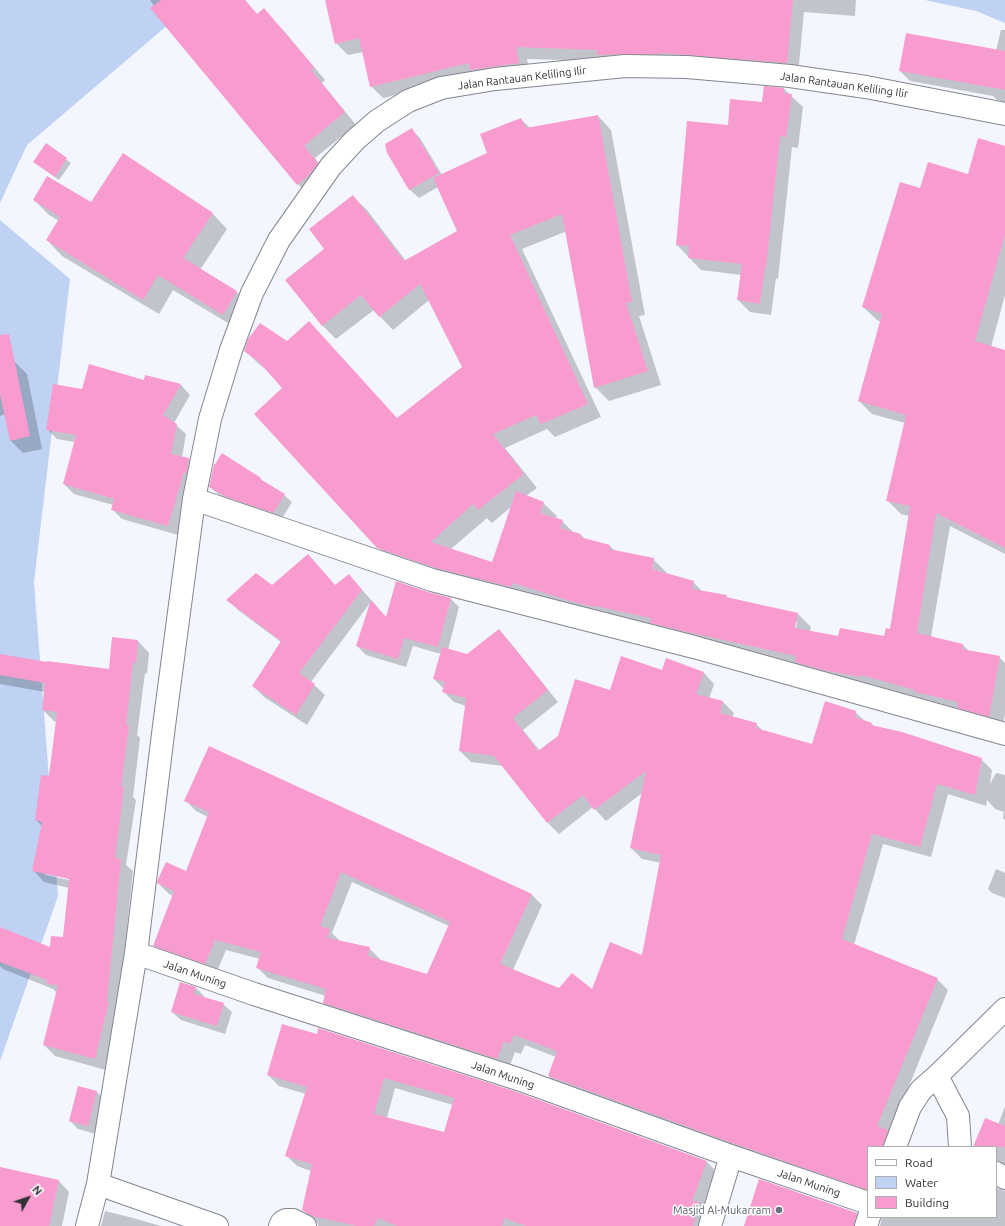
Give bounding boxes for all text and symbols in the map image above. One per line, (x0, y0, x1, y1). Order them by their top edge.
street label: Jalan Rantauan Keliling Ilir (457, 64, 587, 92)
street label: Jalan Rantauan Keliling Ilir (779, 69, 909, 101)
street label: Jalan Muning (162, 957, 228, 991)
street label: Jalan Muning (470, 1058, 536, 1092)
legend (867, 1146, 997, 1218)
text: Road (905, 1156, 933, 1169)
street label: Jalan Muning (776, 1166, 842, 1200)
text: Water (905, 1176, 938, 1189)
north arrow (8, 1178, 48, 1218)
text: N (30, 1183, 44, 1197)
text: Building (905, 1196, 949, 1209)
place label: Masjid Al-Mukarram (673, 1203, 771, 1217)
marker: Masjid Al-Mukarram (774, 1205, 784, 1215)

